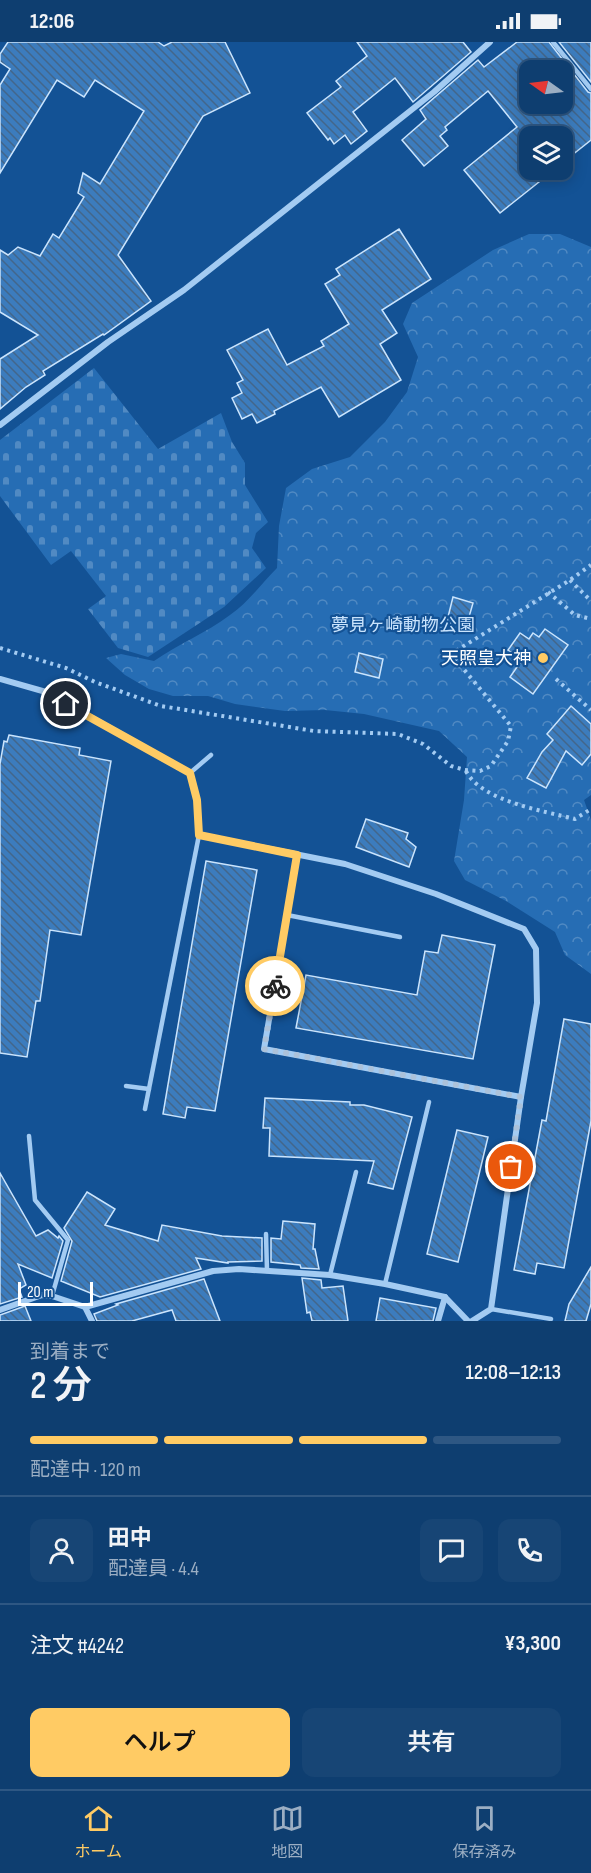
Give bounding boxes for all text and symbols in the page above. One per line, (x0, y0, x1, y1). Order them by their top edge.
text: 12:06 (30, 8, 74, 35)
north arrow (519, 60, 573, 114)
map controls (519, 60, 573, 180)
button: layers (519, 126, 573, 180)
park label: 夢見ヶ崎動物公園 (331, 615, 475, 636)
place label: 天照皇大神 (441, 648, 531, 669)
marker: 天照皇大神 (536, 651, 550, 665)
pin (40, 678, 91, 729)
icon: home (49, 687, 82, 720)
courier (245, 956, 305, 1016)
icon: bike (259, 970, 292, 1003)
pin (485, 1141, 536, 1192)
icon: bag (494, 1150, 527, 1183)
scale bar (18, 1279, 93, 1306)
text: 20 m (27, 1283, 54, 1302)
text: 到着まで (30, 1340, 110, 1364)
text: 12:08–12:13 (465, 1359, 561, 1386)
text: 2 分 (30, 1363, 92, 1410)
text: 配達中 · 120 m (30, 1458, 141, 1482)
button: person (30, 1519, 93, 1582)
button: chat (420, 1519, 483, 1582)
button: phone (498, 1519, 561, 1582)
text: 田中 (108, 1525, 152, 1552)
text: 配達員 · 4.4 (108, 1557, 199, 1581)
text: ¥3,300 (504, 1630, 561, 1657)
text: 注文 #4242 (30, 1633, 124, 1660)
button: ヘルプ (30, 1708, 290, 1777)
button: 共有 (302, 1708, 561, 1777)
tab: ホーム (74, 1802, 122, 1862)
tab: 地図 (271, 1802, 304, 1862)
tab: 保存済み (453, 1802, 517, 1862)

